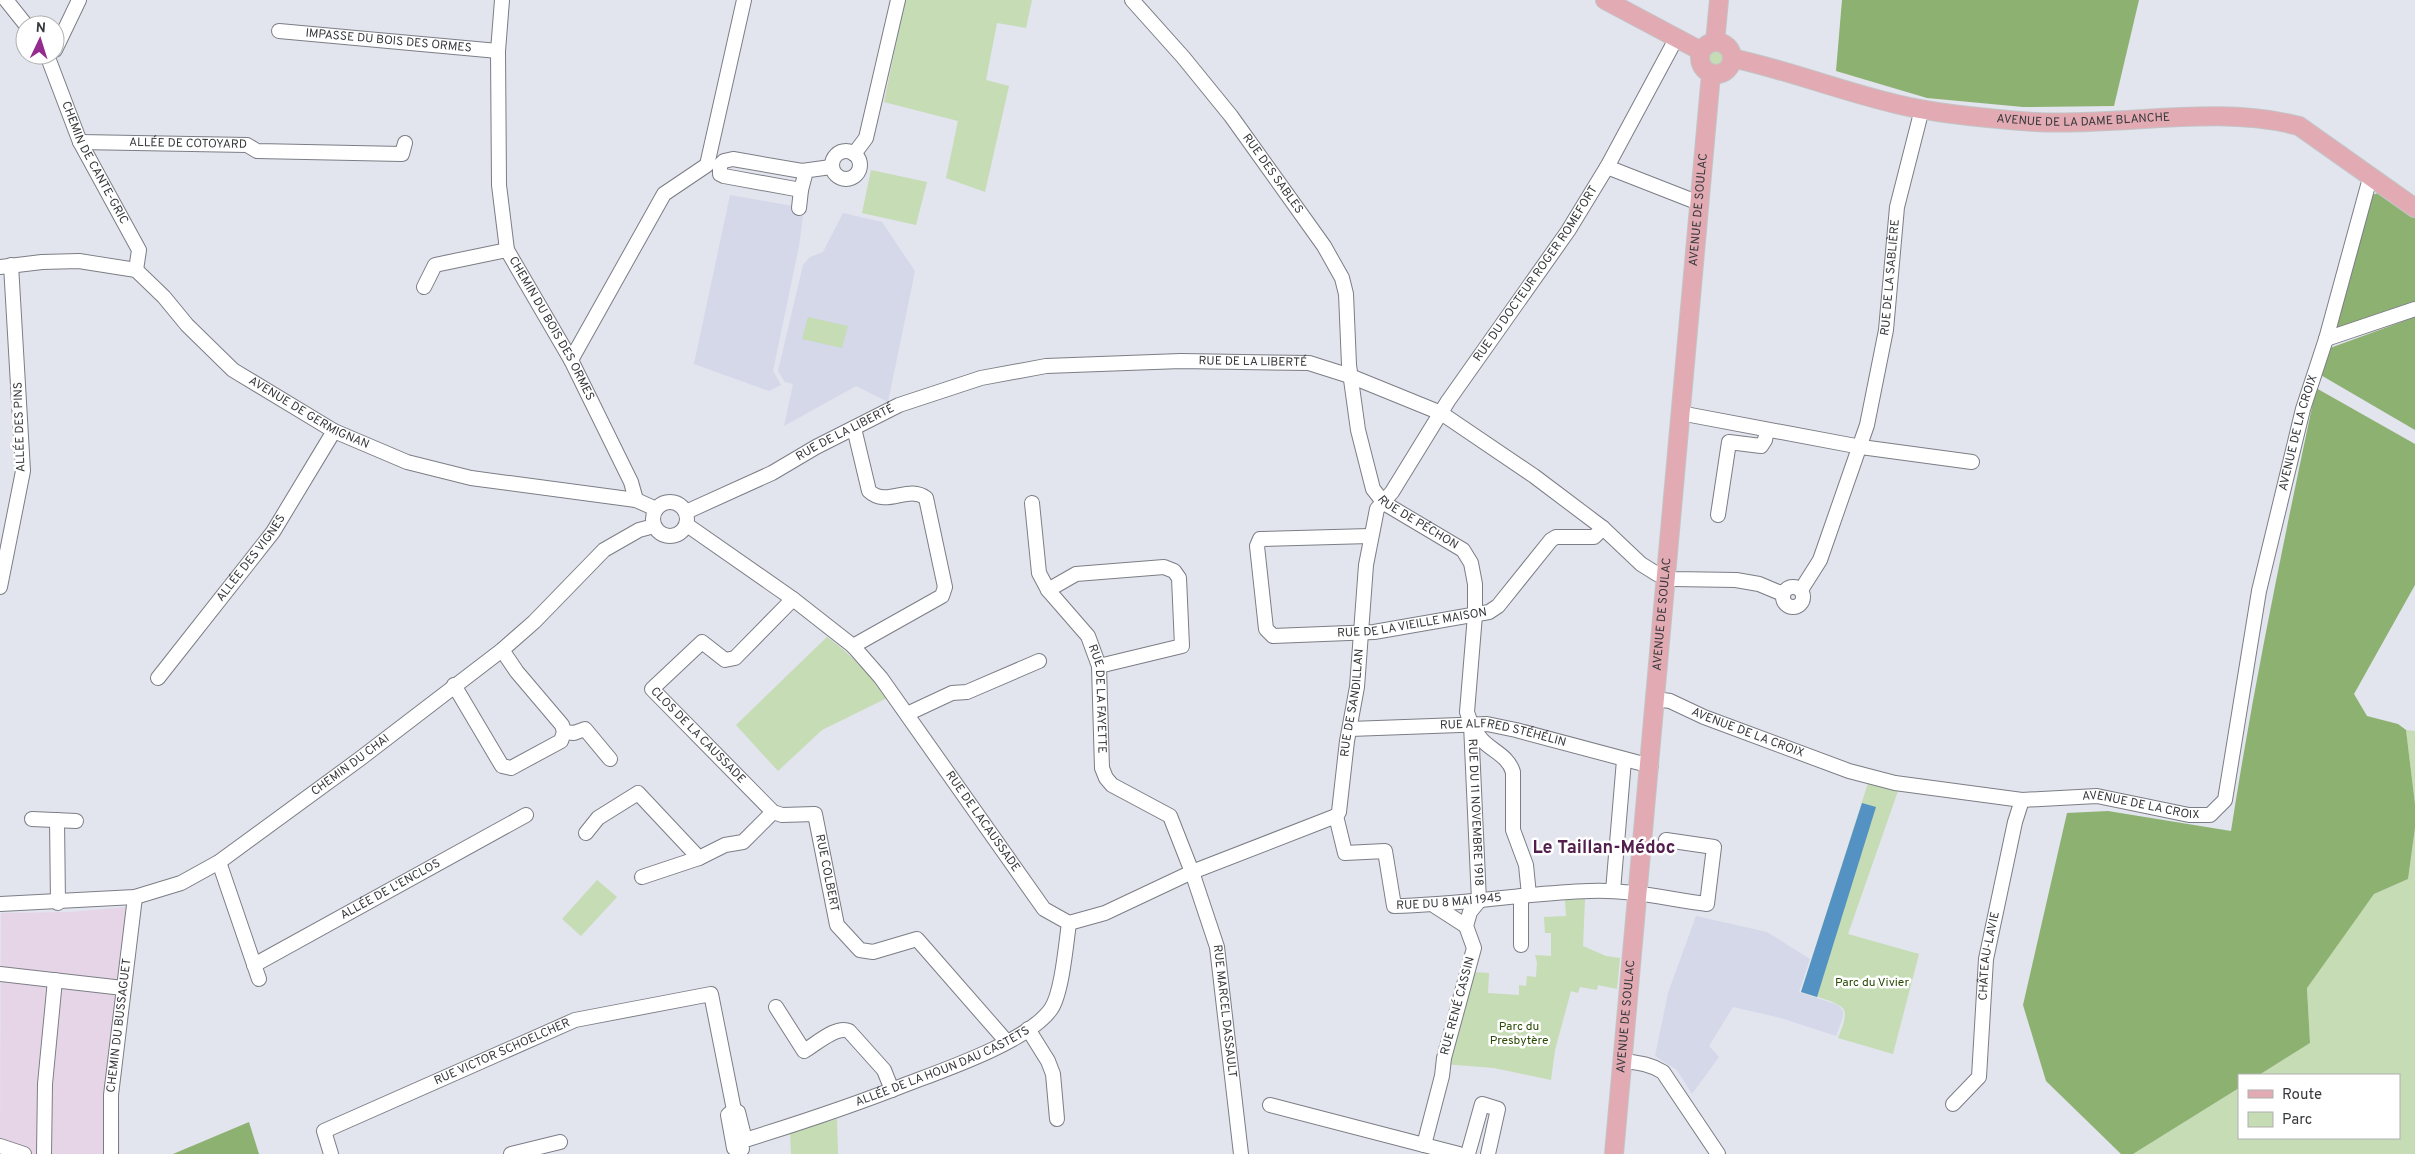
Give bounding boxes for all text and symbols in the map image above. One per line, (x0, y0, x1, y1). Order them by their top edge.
north arrow (15, 15, 65, 65)
text: N (35, 20, 46, 37)
street label: IMPASSE DU BOIS DES ORMES (305, 25, 472, 57)
street label: CHEMIN DE CANTE-GRIC (57, 99, 132, 227)
street label: AVENUE DE LA DAME BLANCHE (1996, 110, 2171, 131)
street label: RUE DES SABLES (1238, 131, 1307, 217)
street label: ALLÉE DE COTOYARD (129, 135, 247, 153)
street label: AVENUE DE SOULAC (1686, 152, 1712, 267)
street label: RUE DU DOCTEUR ROGER ROMEFORT (1470, 183, 1602, 365)
street label: RUE DE LA SABLIÈRE (1877, 219, 1904, 337)
street label: CHEMIN DU BOIS DES ORMES (505, 254, 598, 403)
street label: RUE DE LA LIBERTÉ (1198, 353, 1307, 371)
street label: AVENUE DE GERMIGNAN (246, 373, 372, 453)
street label: AVENUE DE LA CROIX (2275, 373, 2322, 493)
street label: ALLÉE DES PINS (10, 382, 30, 472)
street label: RUE DE LA LIBERTÉ (793, 401, 897, 465)
street label: RUE DE PÉCHON (1373, 493, 1461, 553)
street label: ALLÉE DES VIGNES (213, 512, 290, 605)
street label: AVENUE DE SOULAC (1649, 557, 1676, 671)
street label: RUE DE LA VIEILLE MAISON (1337, 604, 1488, 641)
street label: RUE DE LA FAYETTE (1084, 642, 1110, 754)
street label: RUE DE SANDILLAN (1337, 648, 1368, 758)
street label: CLOS DE LA CAUSSADE (647, 684, 749, 787)
street label: AVENUE DE LA CROIX (1689, 704, 1806, 761)
street label: RUE ALFRED STÉHÉLIN (1439, 716, 1568, 751)
street label: CHEMIN DU CHAI (308, 731, 393, 800)
street label: RUE DU 11 NOVEMBRE 1918 (1464, 738, 1486, 886)
street label: RUE DE LACAUSSADE (941, 768, 1024, 875)
street label: AVENUE DE LA CROIX (2082, 788, 2199, 823)
street label: RUE COLBERT (811, 833, 842, 913)
district label: Le Taillan-Médoc (1532, 837, 1676, 860)
street label: ALLÉE DE L'ENCLOS (338, 856, 443, 924)
street label: RUE DU 8 MAI 1945 (1396, 890, 1503, 914)
street label: CHÂTEAU-LAVIE (1976, 910, 2004, 1001)
street label: RUE MARCEL DASSAULT (1209, 944, 1240, 1078)
street label: RUE RENÉ CASSIN (1437, 955, 1479, 1057)
street label: CHEMIN DU BUSSAGUET (103, 957, 135, 1094)
street label: AVENUE DE SOULAC (1613, 959, 1639, 1074)
park label: Parc du Vivier (1835, 975, 1909, 991)
street label: RUE VICTOR SCHOELCHER (432, 1015, 573, 1089)
park label: Parc du Presbytère (1490, 1019, 1548, 1049)
street label: ALLÉE DE LA HOUN DAU CASTETS (853, 1023, 1033, 1111)
legend (2238, 1074, 2400, 1139)
text: Route (2282, 1086, 2322, 1105)
text: Parc (2282, 1111, 2312, 1130)

